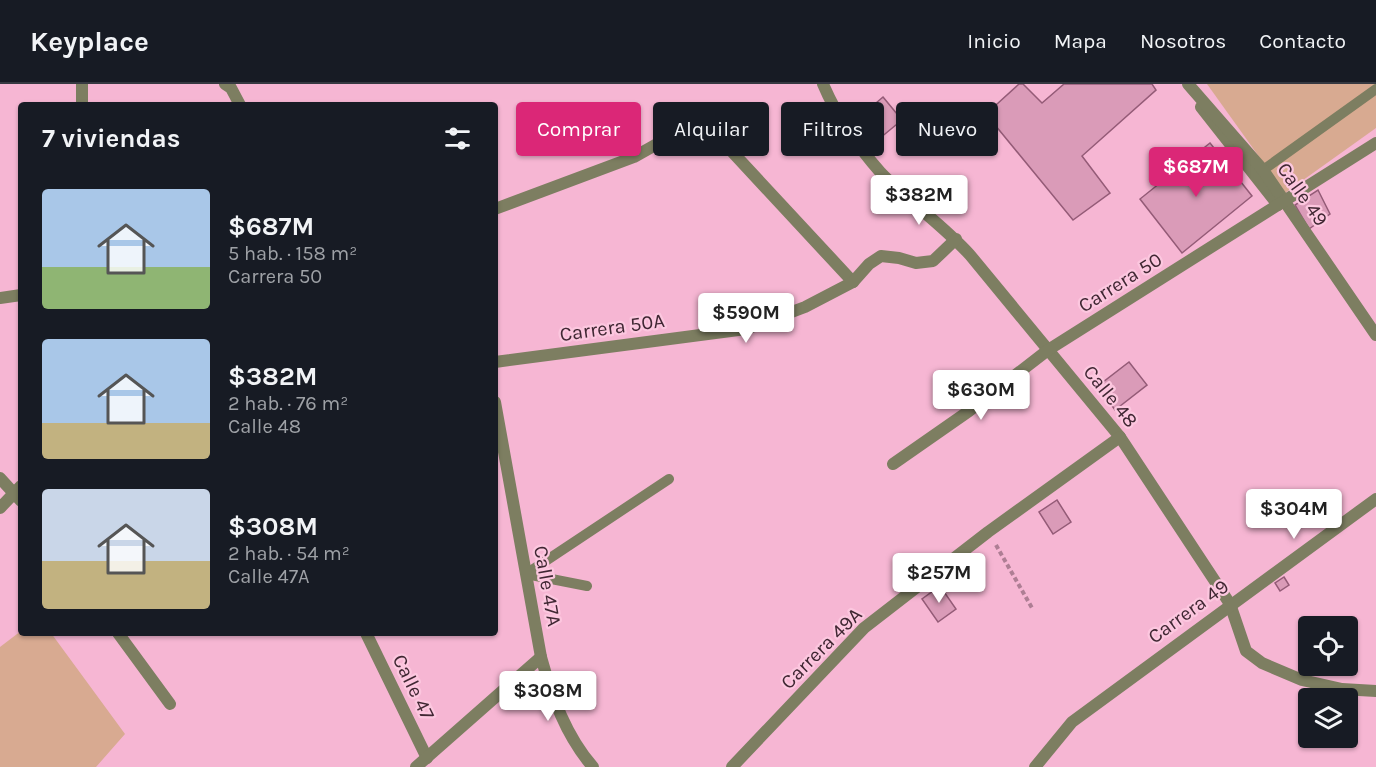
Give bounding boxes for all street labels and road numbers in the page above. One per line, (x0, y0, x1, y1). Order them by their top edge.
street label: Calle 49 (1272, 158, 1333, 230)
street label: Carrera 50 (1074, 248, 1166, 317)
street label: Carrera 50A (558, 309, 666, 346)
street label: Calle 48 (1079, 361, 1143, 432)
street label: Calle 47A (529, 544, 566, 628)
street label: Carrera 49 (1144, 575, 1233, 648)
street label: Carrera 49A (776, 603, 867, 694)
street label: Calle 47 (388, 651, 440, 724)

